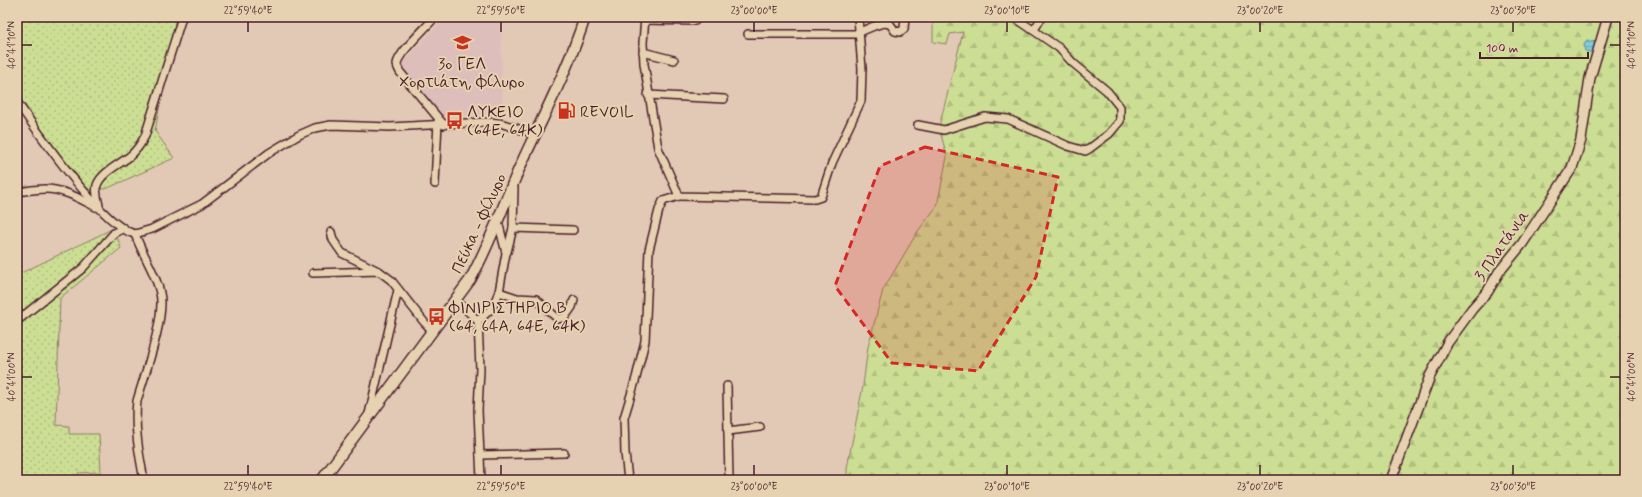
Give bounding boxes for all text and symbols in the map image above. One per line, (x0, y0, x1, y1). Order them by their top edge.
text: 22°59'40"E (224, 4, 272, 18)
text: 22°59'50"E (477, 4, 526, 18)
text: 23°00'00"E (731, 4, 778, 18)
text: 23°00'10"E (984, 4, 1030, 18)
text: 23°00'20"E (1237, 4, 1283, 18)
text: 23°00'30"E (1490, 4, 1536, 18)
text: 40°41'10"N (5, 21, 19, 69)
text: 40°41'10"N (1625, 21, 1639, 69)
school or university icon: 3ο ΓΕΛ Χορτιάτη, Φίλυρο (452, 32, 472, 52)
scale bar (1480, 34, 1588, 60)
text: 100 m (1486, 41, 1518, 57)
place label: 3ο ΓΕΛ Χορτιάτη, Φίλυρο (399, 54, 525, 93)
fuel station icon: REVOIL (557, 101, 577, 121)
place label: ΛΥΚΕΙΟ (64Ε, 64Κ) (467, 102, 543, 141)
place label: REVOIL (580, 102, 634, 123)
bus stop icon: ΛΥΚΕΙΟ (64Ε, 64Κ) (444, 110, 464, 130)
street label: Πεύκα - Φίλυρο (447, 170, 512, 277)
street label: 3 Πλατάνια (1470, 206, 1534, 286)
place label: ΦΙΝΙΡΙΣΤΗΡΙΟ B (64, 64Α, 64Ε, 64Κ) (448, 298, 585, 337)
bus stop icon: ΦΙΝΙΡΙΣΤΗΡΙΟ B (64, 64Α, 64Ε, 64Κ) (426, 306, 446, 326)
text: 40°41'00"N (5, 352, 19, 401)
text: 40°41'00"N (1625, 352, 1639, 401)
text: 22°59'40"E (224, 480, 272, 494)
text: 22°59'50"E (477, 480, 526, 494)
text: 23°00'00"E (731, 480, 778, 494)
text: 23°00'10"E (984, 480, 1030, 494)
text: 23°00'20"E (1237, 480, 1283, 494)
text: 23°00'30"E (1490, 480, 1536, 494)

